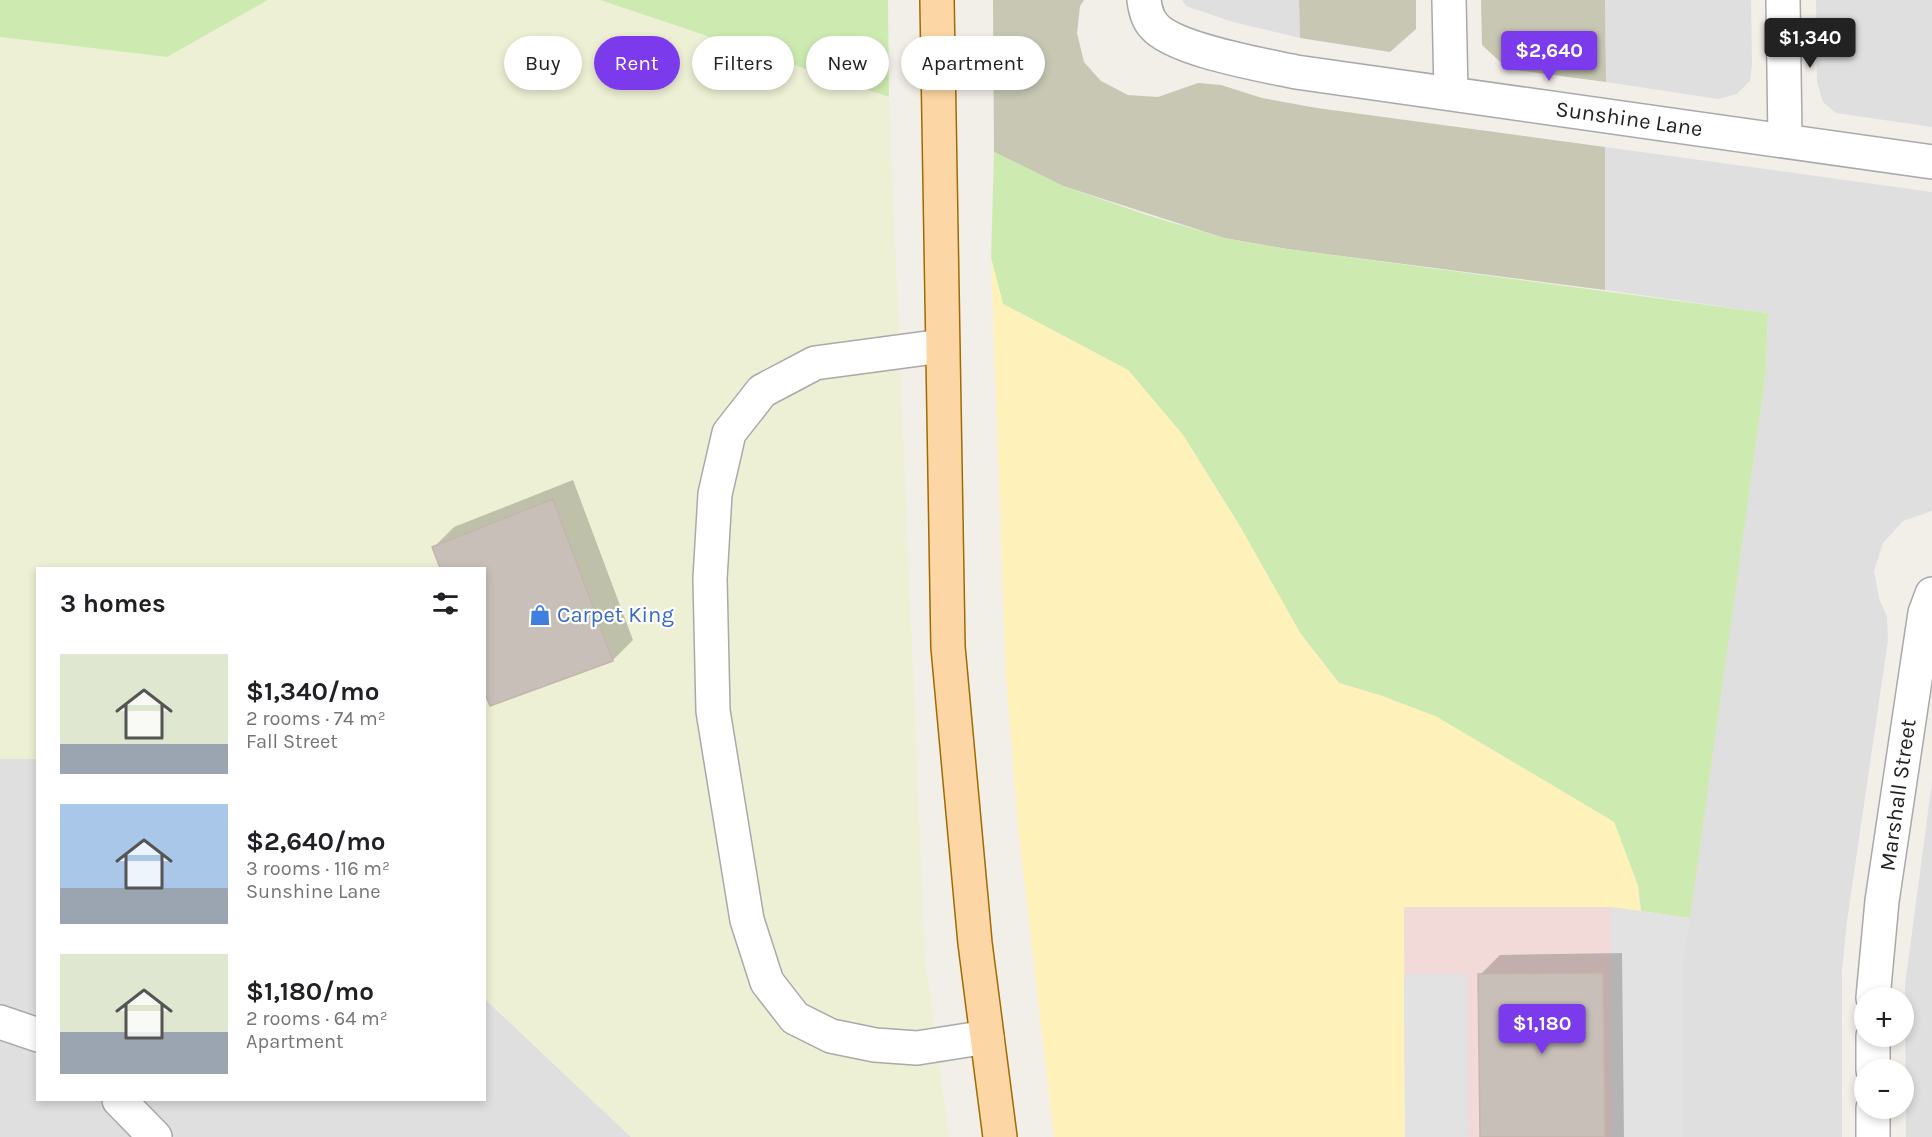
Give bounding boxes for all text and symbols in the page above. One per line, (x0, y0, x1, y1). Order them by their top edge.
pin: $1,340 (1761, 18, 1859, 69)
text: $1,340 (1779, 26, 1841, 49)
pin: $2,640 (1500, 31, 1598, 82)
chip: Buy (504, 36, 582, 90)
chip: Rent (594, 36, 680, 90)
chip: Filters (692, 36, 794, 90)
chip: New (806, 36, 889, 90)
chip: Apartment (901, 36, 1045, 90)
text: $2,640 (1515, 39, 1583, 62)
street label: Sunshine Lane (1554, 96, 1704, 142)
icon: filters (429, 587, 462, 620)
text: 3 homes (60, 588, 166, 619)
place label: Carpet King (557, 602, 674, 628)
shop icon: Carpet King (528, 603, 552, 627)
text: $1,340/mo (246, 676, 380, 707)
icon: home (108, 678, 180, 750)
text: 2 rooms · 74 m² (246, 707, 386, 730)
street label: Marshall Street (1874, 717, 1922, 873)
text: Fall Street (246, 730, 338, 753)
text: $2,640/mo (246, 826, 386, 857)
icon: home (108, 828, 180, 900)
text: 3 rooms · 116 m² (246, 857, 390, 880)
text: Sunshine Lane (246, 880, 381, 903)
text: $1,180/mo (246, 976, 374, 1007)
icon: home (108, 978, 180, 1050)
map controls (1854, 987, 1914, 1119)
button: + (1854, 987, 1914, 1047)
pin: $1,180 (1493, 1004, 1591, 1055)
text: 2 rooms · 64 m² (246, 1007, 388, 1030)
text: $1,180 (1513, 1012, 1571, 1035)
text: Apartment (246, 1030, 344, 1053)
button: − (1854, 1059, 1914, 1119)

